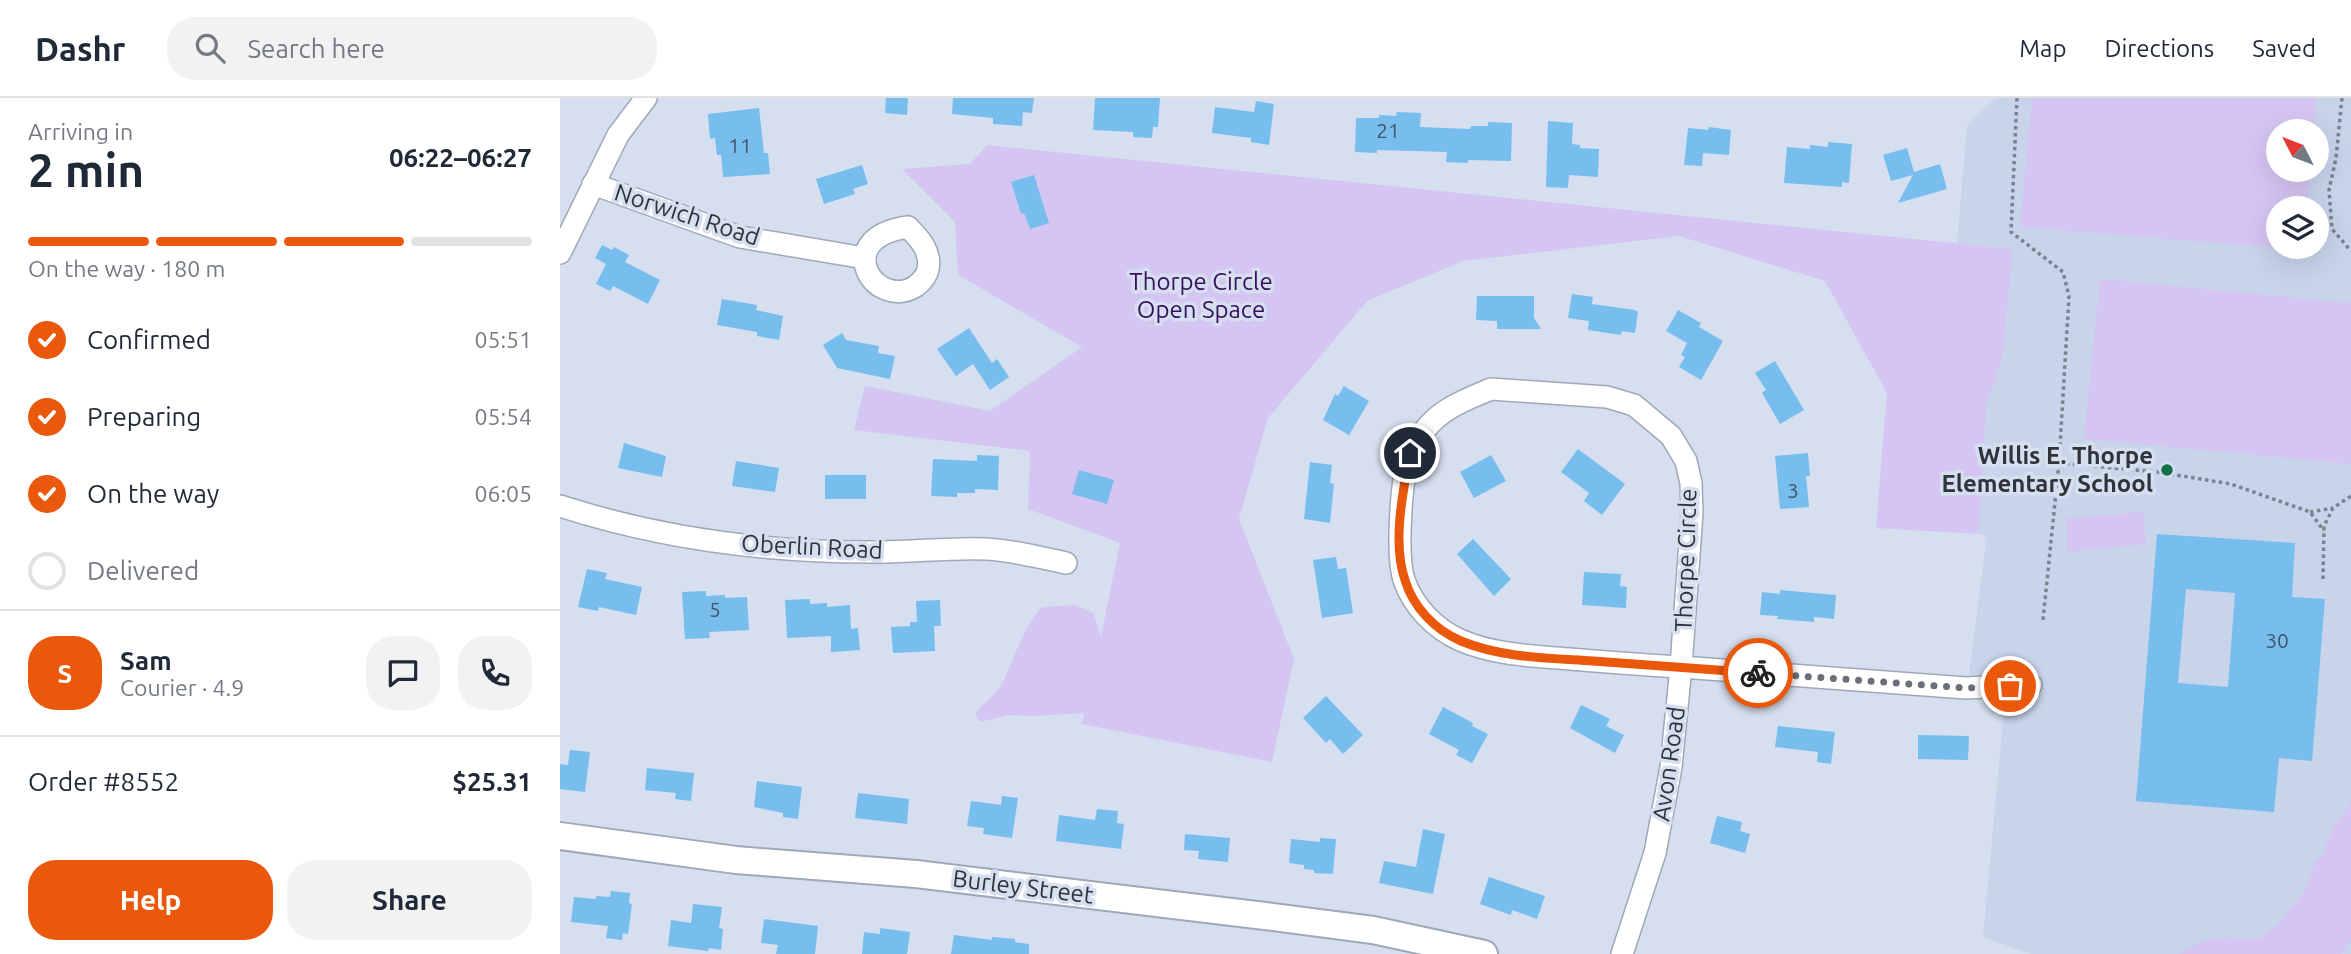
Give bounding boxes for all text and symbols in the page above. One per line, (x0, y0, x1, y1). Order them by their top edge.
search box (167, 17, 657, 80)
icon: search (191, 29, 229, 67)
text: Dashr (35, 30, 125, 67)
text: Search here (247, 34, 385, 63)
text: Map (2019, 35, 2066, 62)
text: Directions (2104, 35, 2214, 62)
text: Saved (2252, 35, 2316, 62)
house number: 21 (1376, 118, 1400, 142)
text: Arriving in (28, 119, 133, 144)
north arrow (2266, 119, 2329, 182)
map controls (2266, 119, 2329, 259)
house number: 11 (728, 133, 752, 157)
text: 06:22–06:27 (389, 143, 532, 172)
text: 2 min (28, 144, 144, 196)
street label: Norwich Road (611, 178, 763, 251)
button: layers (2266, 196, 2329, 259)
text: On the way · 180 m (28, 256, 225, 281)
park label: Thorpe Circle Open Space (1129, 268, 1273, 323)
icon: check (28, 321, 66, 359)
text: Confirmed (87, 325, 211, 354)
text: 05:51 (474, 327, 532, 352)
icon: check (28, 398, 66, 436)
text: Preparing (87, 402, 201, 431)
text: 05:54 (474, 404, 532, 429)
pin (1380, 423, 1440, 483)
icon: home (1391, 434, 1429, 472)
place label: Willis E. Thorpe Elementary School (1941, 442, 2153, 497)
marker: Willis E. Thorpe Elementary School (2159, 462, 2175, 478)
icon: check (28, 475, 66, 513)
house number: 3 (1787, 478, 1799, 502)
text: On the way (87, 479, 219, 508)
text: 06:05 (474, 481, 532, 506)
street label: Thorpe Circle (1670, 488, 1701, 632)
street label: Oberlin Road (741, 529, 883, 564)
text: Delivered (87, 556, 199, 585)
house number: 5 (709, 597, 721, 621)
house number: 30 (2265, 628, 2289, 652)
button: chat (366, 636, 440, 710)
button: phone (458, 636, 532, 710)
courier (1723, 638, 1793, 708)
text: Sam (120, 646, 172, 675)
icon: bike (1739, 654, 1777, 692)
pin (1980, 656, 2040, 716)
text: S (58, 659, 72, 688)
icon: bag (1991, 667, 2029, 705)
text: Courier · 4.9 (120, 675, 244, 700)
street label: Avon Road (1647, 705, 1690, 823)
text: Order #8552 (28, 767, 179, 796)
text: $25.31 (452, 767, 532, 796)
button: Help (28, 860, 273, 940)
button: Share (287, 860, 532, 940)
street label: Burley Street (951, 864, 1096, 909)

